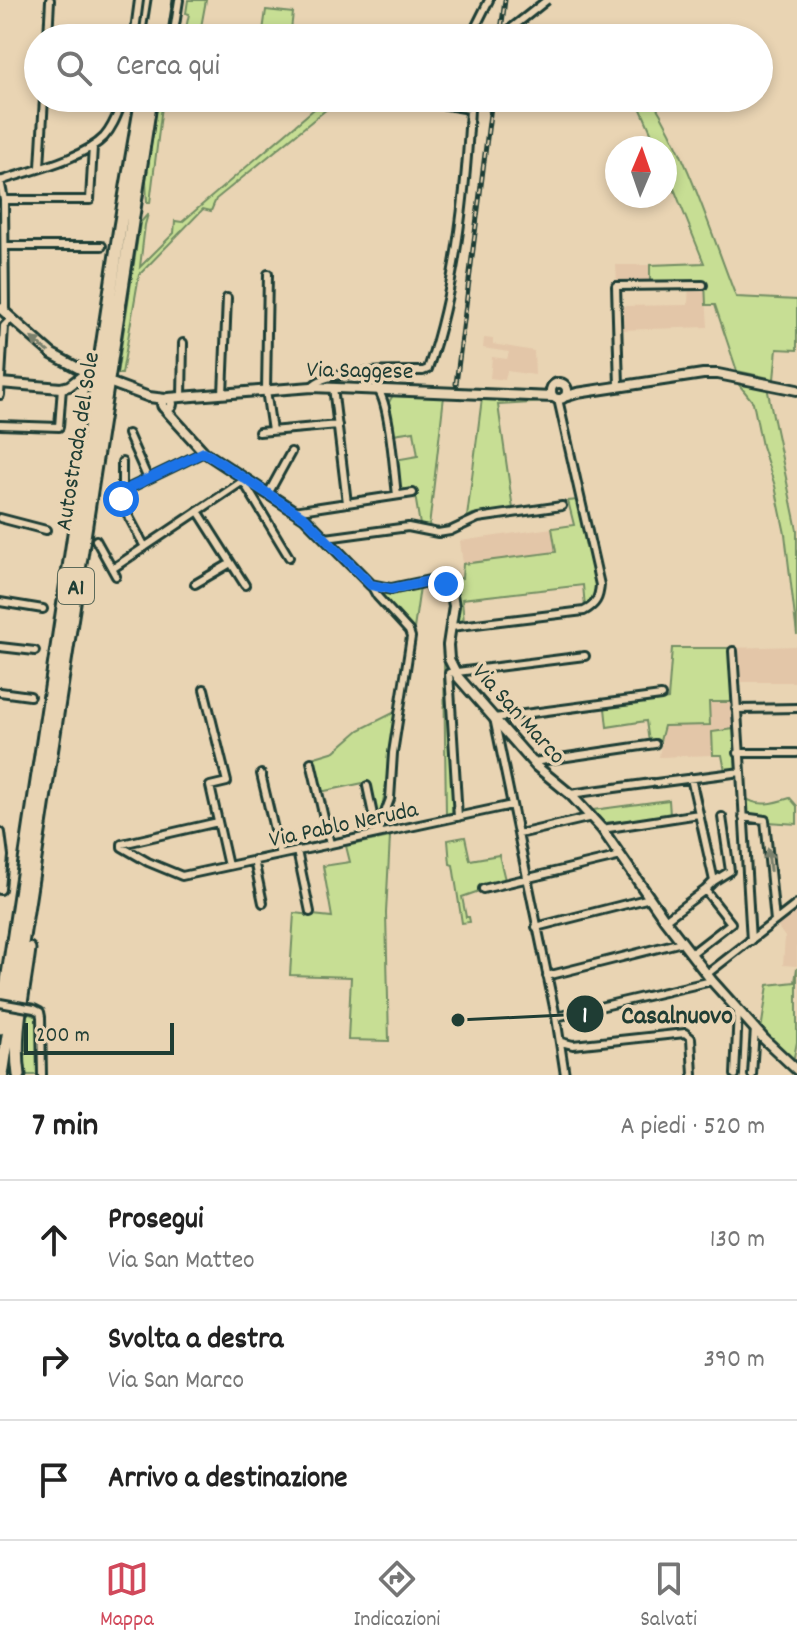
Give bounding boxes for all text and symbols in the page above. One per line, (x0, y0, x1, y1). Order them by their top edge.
search box (24, 24, 773, 112)
icon: search (52, 46, 96, 90)
text: Cerca qui (116, 47, 220, 90)
north arrow (605, 136, 677, 208)
one-way arrow (30, 336, 50, 354)
street label: Autostrada del Sole (48, 350, 110, 533)
street label: Via Saggese (306, 354, 414, 390)
route start (103, 481, 139, 517)
route end (428, 566, 464, 602)
road number: A1 (58, 568, 94, 604)
street label: Via San Marco (463, 657, 572, 773)
street label: Via Pablo Neruda (266, 793, 422, 858)
one-way arrow (762, 847, 775, 872)
callout: Casalnuovo (565, 989, 749, 1039)
text: Casalnuovo (621, 999, 733, 1036)
text: 1 (582, 1000, 588, 1034)
scale bar (24, 1019, 174, 1055)
text: 200 m (36, 1021, 90, 1052)
text: 7 min (32, 1103, 98, 1152)
text: A piedi · 520 m (620, 1109, 765, 1146)
text: Prosegui (108, 1200, 204, 1243)
icon: ahead (32, 1218, 76, 1262)
text: 130 m (710, 1222, 765, 1259)
text: Via San Matteo (108, 1243, 255, 1280)
text: Svolta a destra (108, 1320, 283, 1363)
icon: right (32, 1338, 76, 1382)
text: 390 m (704, 1342, 765, 1379)
text: Via San Marco (108, 1363, 244, 1400)
icon: arrive (32, 1458, 76, 1502)
text: Arrivo a destinazione (108, 1459, 348, 1502)
tab: Mappa (100, 1557, 154, 1636)
tab: Indicazioni (354, 1557, 440, 1636)
tab: Salvati (640, 1557, 697, 1636)

